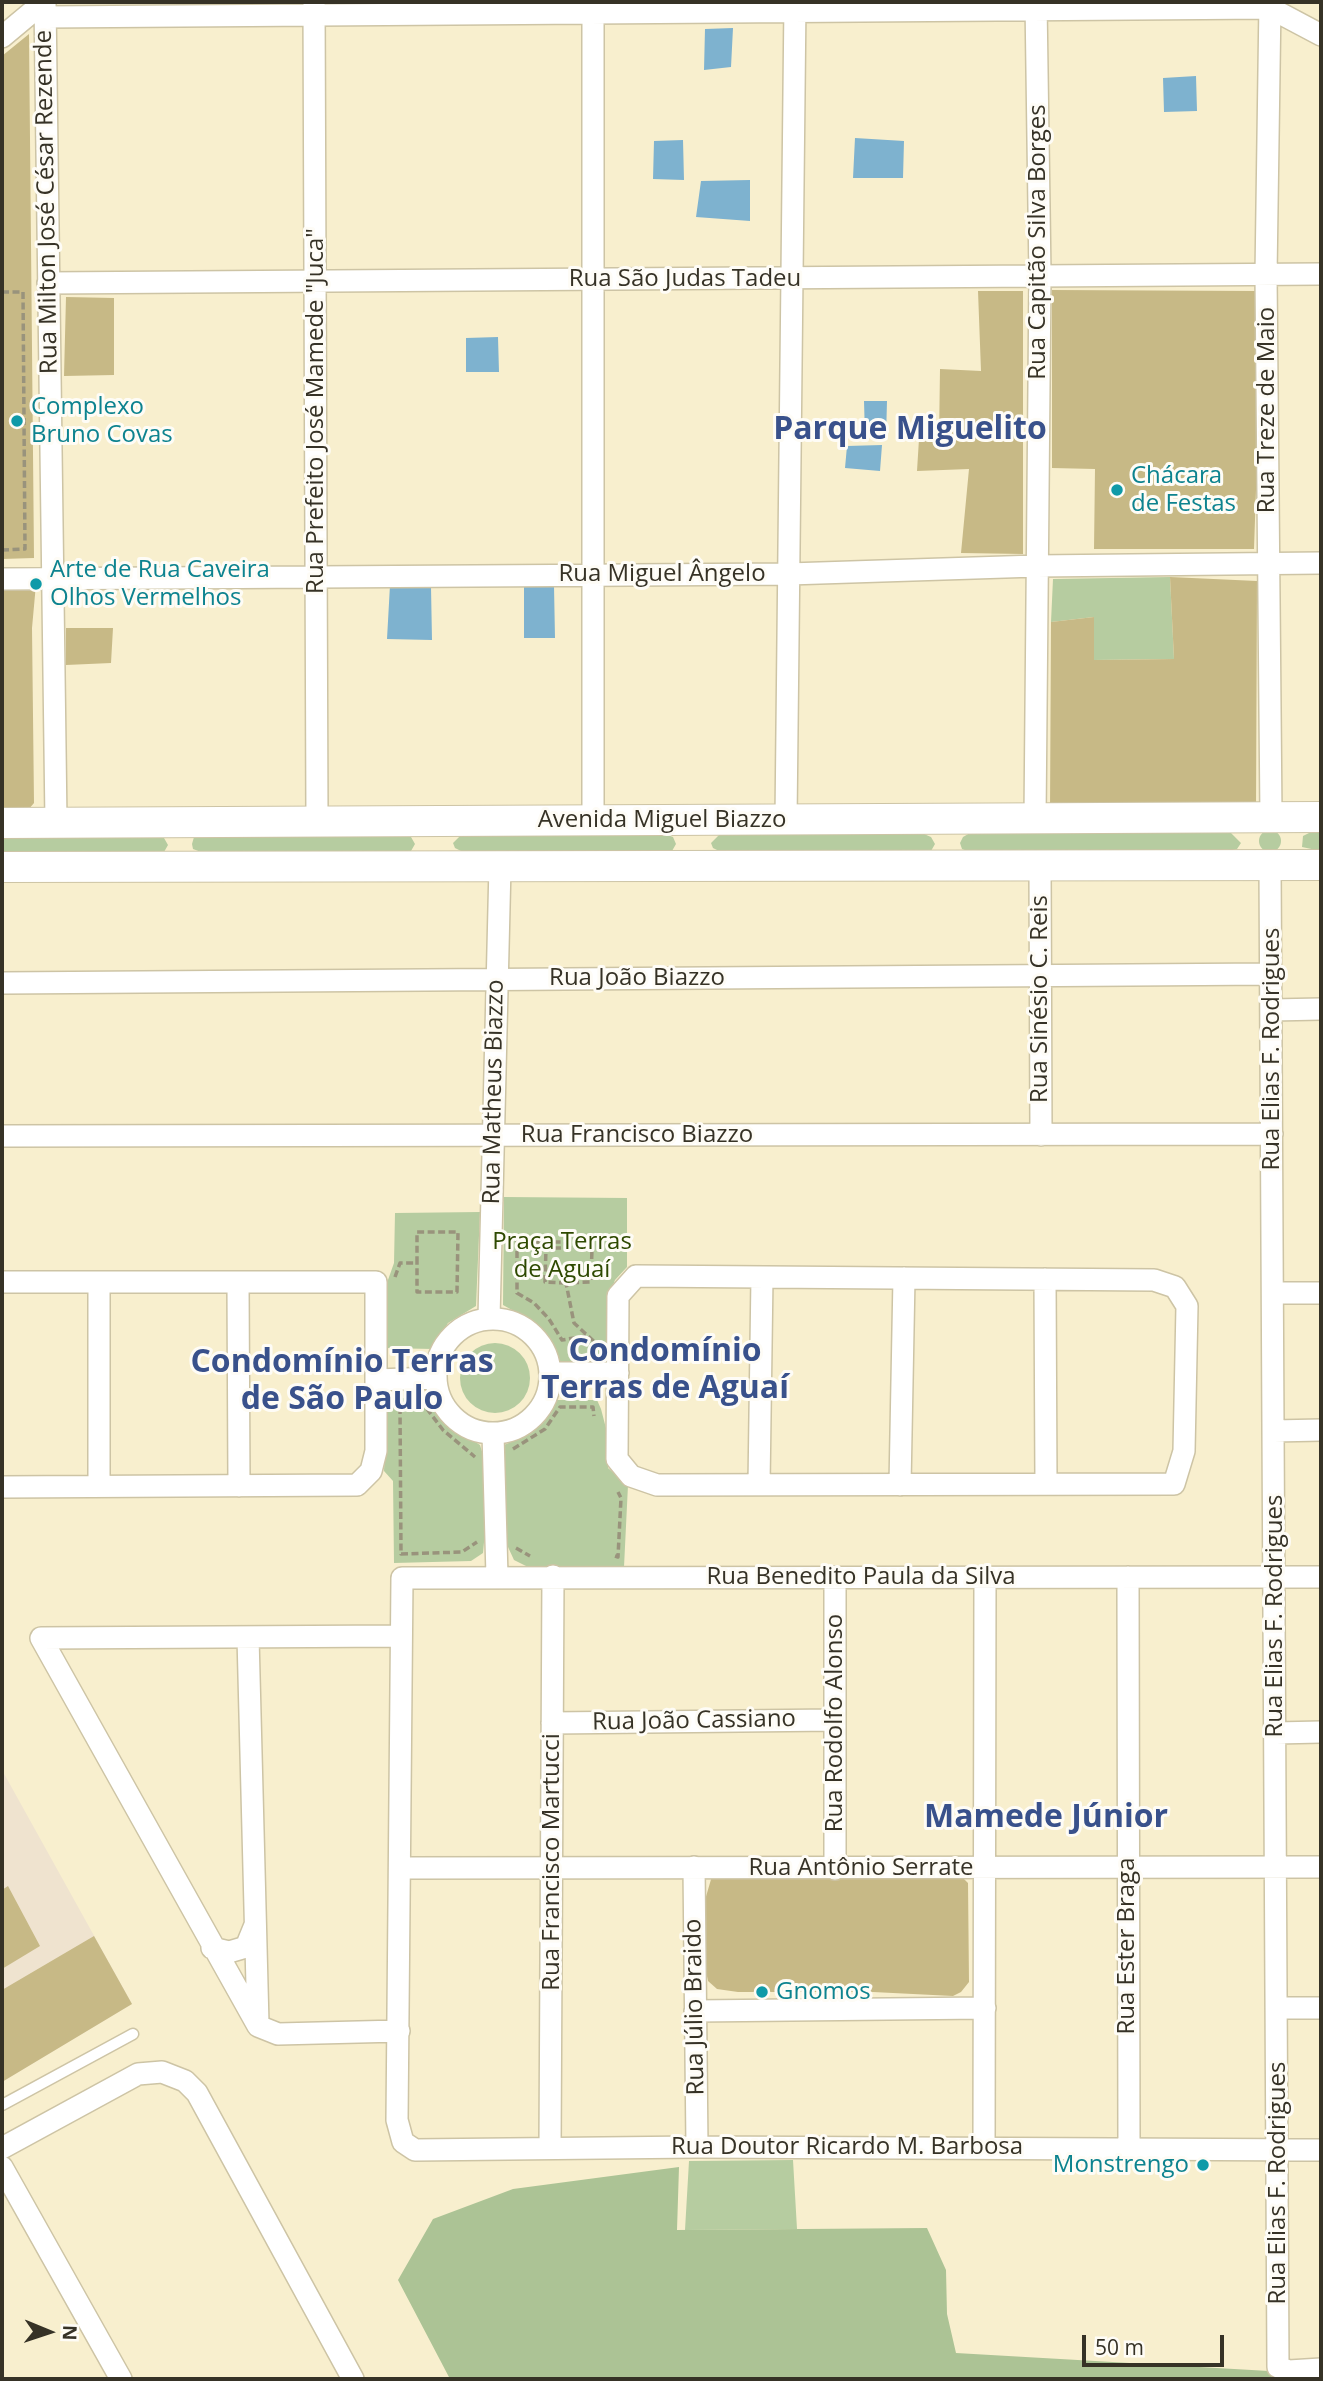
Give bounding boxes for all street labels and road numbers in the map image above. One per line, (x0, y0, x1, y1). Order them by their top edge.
street label: Rua Milton José César Rezende (30, 30, 64, 374)
street label: Rua Capitão Silva Borges (1024, 104, 1052, 380)
street label: Rua Prefeito José Mamede "Juca" (302, 228, 330, 594)
street label: Rua São Judas Tadeu (569, 265, 801, 293)
street label: Rua Treze de Maio (1253, 307, 1281, 513)
street label: Rua Miguel Ângelo (558, 560, 766, 588)
street label: Avenida Miguel Biazzo (538, 806, 786, 834)
street label: Rua Sinésio C. Reis (1026, 895, 1054, 1103)
street label: Rua Elias F. Rodrigues (1258, 928, 1286, 1170)
street label: Rua João Biazzo (549, 964, 725, 992)
street label: Rua Matheus Biazzo (478, 979, 510, 1205)
street label: Rua Francisco Biazzo (521, 1121, 753, 1149)
street label: Rua Elias F. Rodrigues (1261, 1495, 1289, 1737)
street label: Rua Benedito Paula da Silva (706, 1563, 1016, 1591)
street label: Rua Rodolfo Alonso (821, 1614, 849, 1832)
street label: Rua João Cassiano (592, 1705, 796, 1737)
street label: Rua Francisco Martucci (538, 1733, 566, 1991)
street label: Rua Antônio Serrate (748, 1854, 974, 1882)
street label: Rua Ester Braga (1113, 1858, 1141, 2034)
street label: Rua Júlio Braido (679, 1918, 711, 2096)
street label: Rua Elias F. Rodrigues (1264, 2062, 1292, 2304)
street label: Rua Doutor Ricardo M. Barbosa (671, 2133, 1023, 2161)

